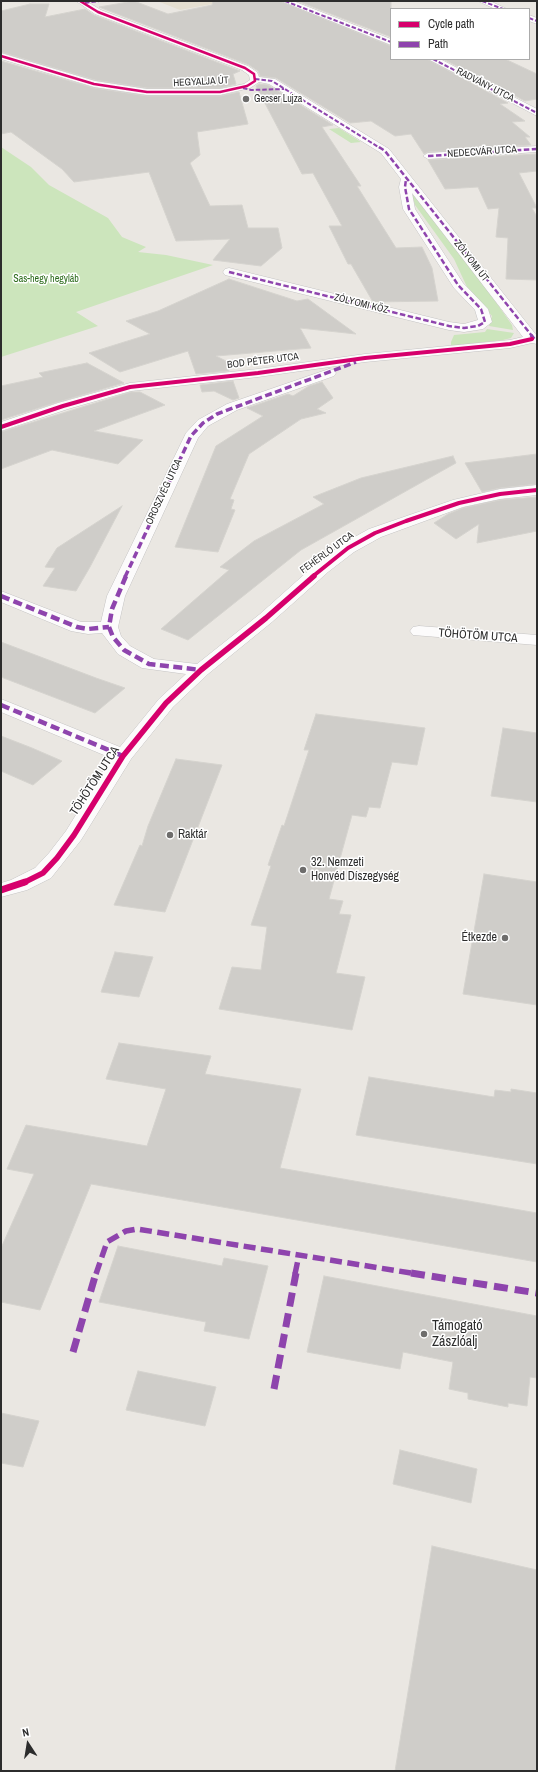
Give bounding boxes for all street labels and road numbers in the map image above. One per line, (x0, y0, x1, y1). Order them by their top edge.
street label: RADVÁNY UTCA (454, 65, 516, 105)
street label: HEGYALJA ÚT (173, 75, 229, 89)
street label: NEDECVÁR UTCA (447, 144, 517, 160)
street label: ZÓLYOMI ÚT (451, 238, 491, 284)
street label: ZÓLYOMI KÖZ (333, 291, 389, 317)
street label: BOD PÉTER UTCA (227, 351, 299, 371)
street label: OROSZVÉG UTCA (144, 457, 184, 527)
street label: FEHÉRLÓ UTCA (298, 530, 356, 576)
street label: TÖHÖTÖM UTCA (438, 626, 518, 646)
street label: TÖHÖTÖM UTCA (67, 744, 123, 818)

